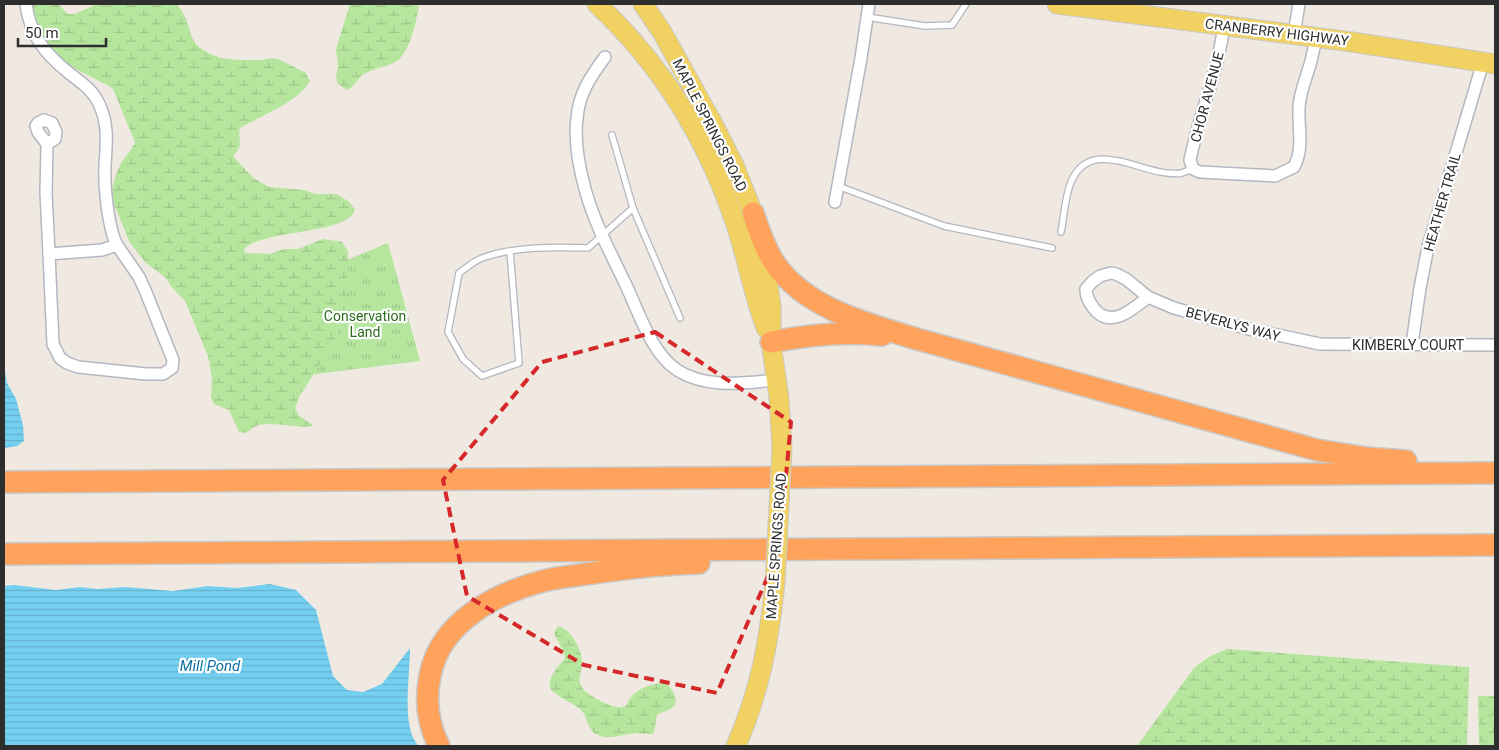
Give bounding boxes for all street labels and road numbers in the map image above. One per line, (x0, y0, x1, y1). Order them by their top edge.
street label: CRANBERRY HIGHWAY (1204, 15, 1350, 49)
street label: CHOR AVENUE (1187, 50, 1227, 144)
street label: MAPLE SPRINGS ROAD (670, 56, 750, 194)
street label: HEATHER TRAIL (1420, 150, 1464, 253)
street label: BEVERLYS WAY (1184, 304, 1283, 344)
street label: KIMBERLY COURT (1352, 337, 1465, 353)
street label: MAPLE SPRINGS ROAD (763, 472, 789, 620)

